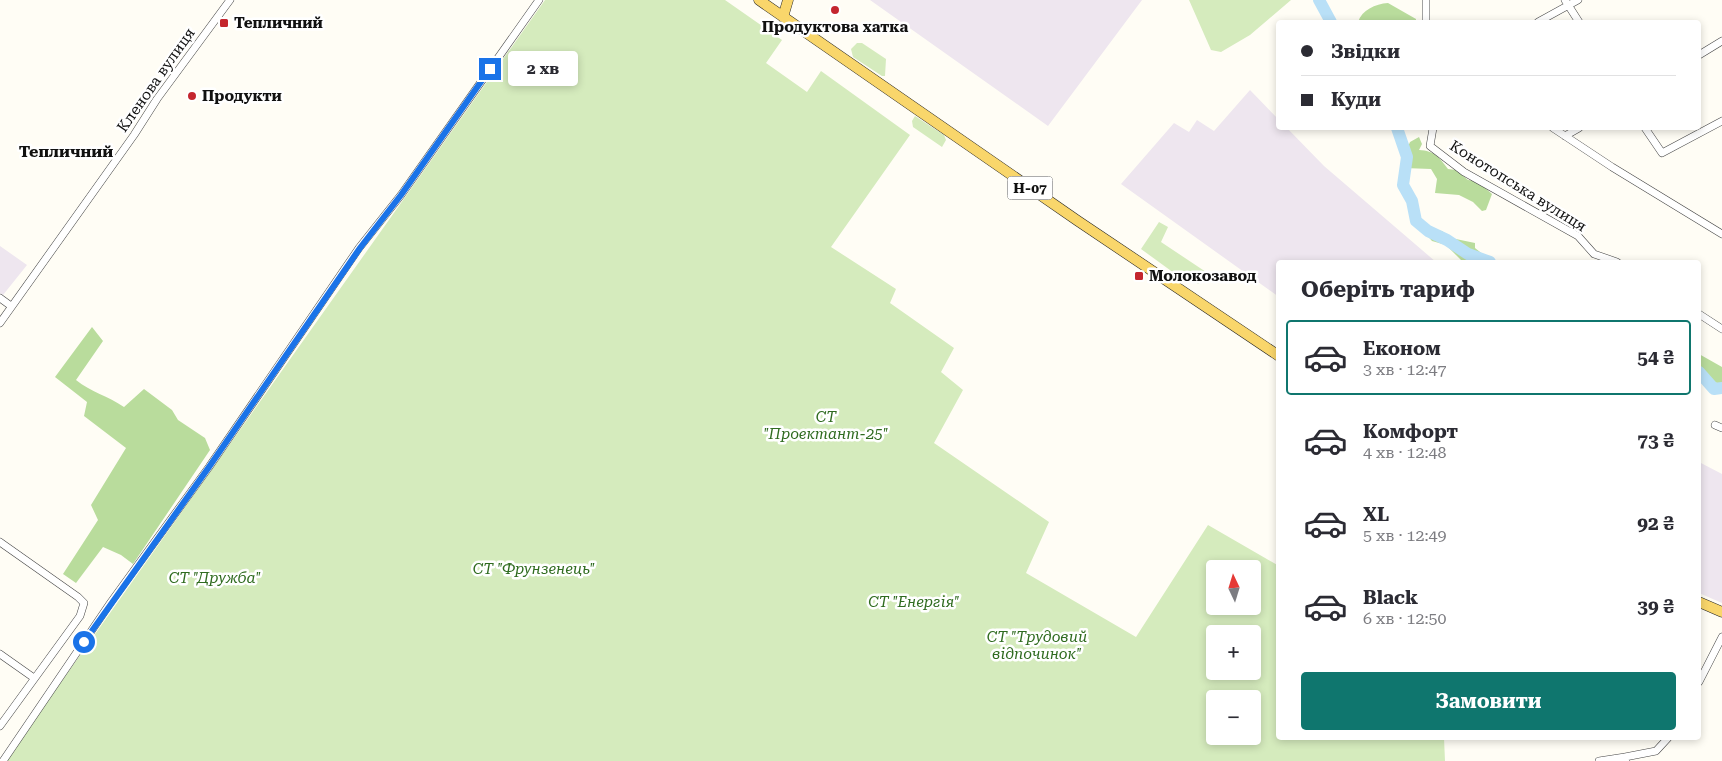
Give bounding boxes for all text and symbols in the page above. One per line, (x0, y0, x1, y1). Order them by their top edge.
marker: Продуктова хатка (829, 4, 841, 16)
place label: Тепличний (234, 14, 323, 32)
marker: Тепличний (218, 17, 230, 29)
place label: Продуктова хатка (762, 18, 908, 36)
street label: Кленова вулиця (113, 25, 199, 135)
text: Звідки (1331, 40, 1400, 63)
callout: 2 хв (508, 52, 578, 86)
route end (479, 58, 501, 80)
text: 2 хв (527, 59, 559, 78)
place label: Продукти (202, 87, 282, 105)
text: Куди (1331, 88, 1381, 111)
marker: Продукти (186, 90, 198, 102)
street label: Конотопська вулиця (1446, 137, 1590, 235)
district label: Тепличний (19, 142, 113, 161)
road number: Н-07 (1008, 177, 1052, 200)
place label: Молокозавод (1149, 267, 1257, 285)
marker: Молокозавод (1133, 270, 1145, 282)
text: Оберіть тариф (1301, 277, 1475, 302)
icon: car (1303, 335, 1348, 380)
text: Економ (1363, 337, 1441, 360)
text: 54 ₴ (1637, 346, 1674, 369)
text: 3 хв · 12:47 (1363, 360, 1447, 379)
park label: СТ "Проектант-25" (764, 408, 888, 443)
icon: car (1303, 418, 1348, 463)
text: Комфорт (1363, 420, 1458, 443)
text: 73 ₴ (1637, 429, 1674, 452)
text: 4 хв · 12:48 (1363, 443, 1447, 462)
icon: car (1303, 501, 1348, 546)
text: XL (1363, 503, 1389, 526)
text: 92 ₴ (1637, 512, 1674, 535)
text: 5 хв · 12:49 (1363, 526, 1447, 545)
park label: СТ "Фрунзенець" (473, 560, 595, 578)
north arrow (1206, 560, 1261, 615)
map controls (1206, 560, 1261, 745)
park label: СТ "Дружба" (169, 569, 261, 587)
icon: car (1303, 584, 1348, 629)
text: Black (1363, 586, 1418, 609)
park label: СТ "Енергія" (868, 593, 960, 611)
text: 39 ₴ (1637, 595, 1674, 618)
text: 6 хв · 12:50 (1363, 609, 1447, 628)
button: + (1206, 625, 1261, 680)
park label: СТ "Трудовий відпочинок" (987, 628, 1087, 663)
route start (73, 631, 95, 653)
button: Замовити (1301, 672, 1676, 730)
button: − (1206, 690, 1261, 745)

